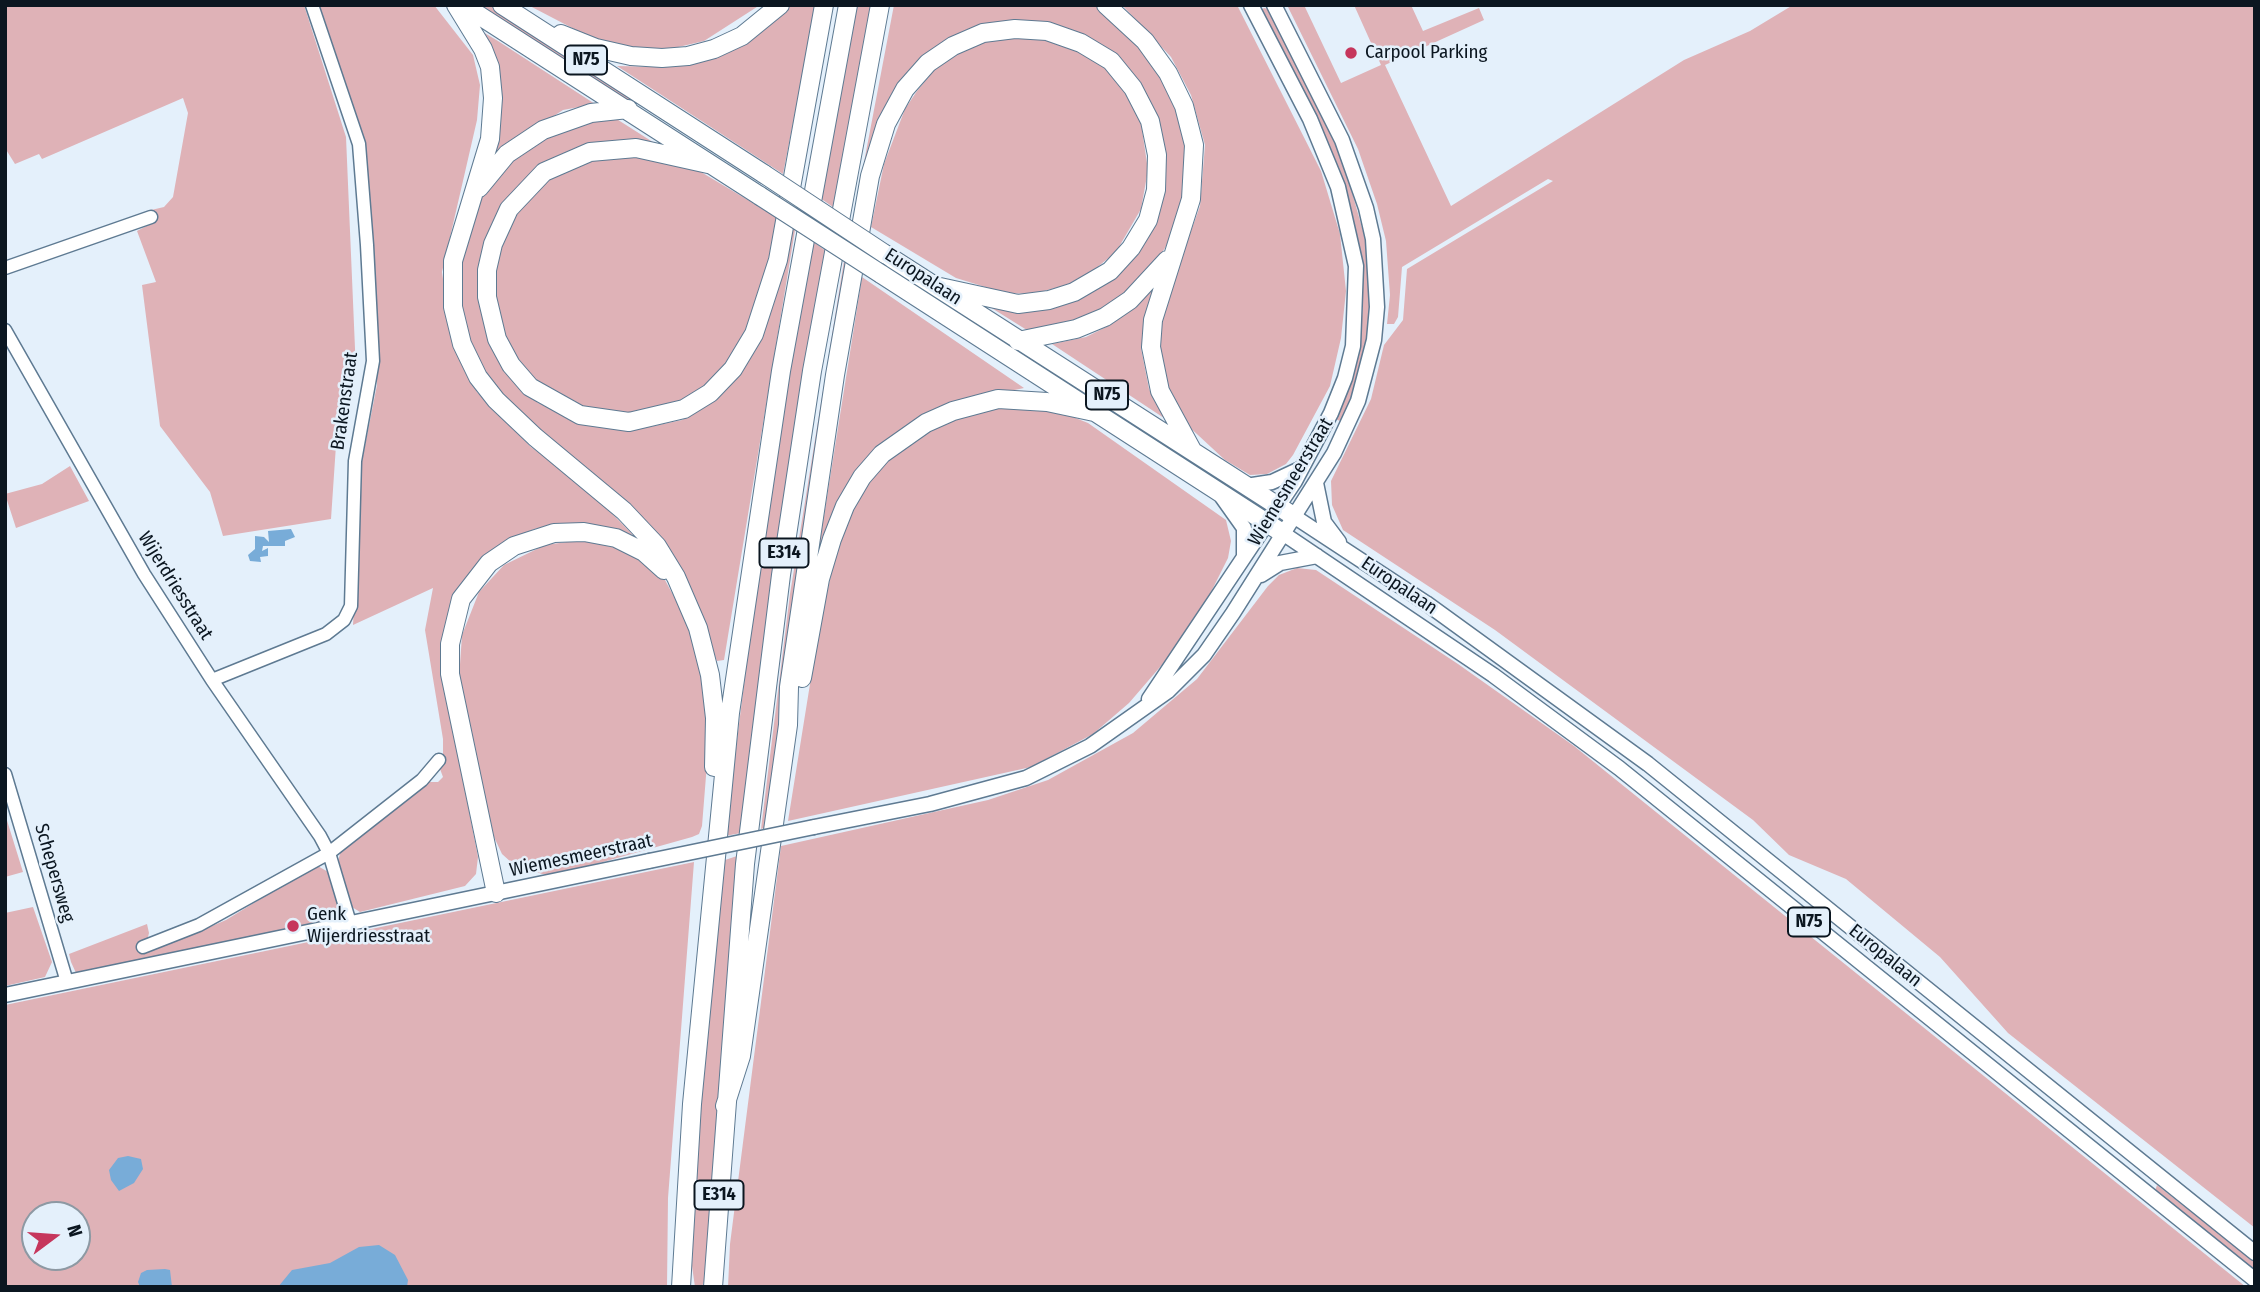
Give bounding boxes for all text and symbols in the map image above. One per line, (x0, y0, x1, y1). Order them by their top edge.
place label: Carpool Parking (1365, 42, 1487, 64)
marker: Carpool Parking (1343, 45, 1359, 61)
road number: N75 (565, 46, 607, 74)
street label: Europalaan (880, 244, 966, 310)
street label: Brakenstraat (327, 350, 363, 452)
road number: N75 (1086, 380, 1128, 410)
street label: Wiemesmeerstraat (1244, 414, 1338, 550)
street label: Wijerdriesstraat (133, 528, 217, 644)
road number: E314 (760, 538, 808, 568)
street label: Europalaan (1356, 552, 1442, 620)
street label: Schepersweg (29, 821, 79, 925)
street label: Wiemesmeerstraat (508, 830, 654, 882)
place label: Genk Wijerdriesstraat (307, 904, 430, 948)
road number: N75 (1788, 908, 1830, 937)
marker: Genk Wijerdriesstraat (285, 918, 301, 934)
street label: Europalaan (1844, 920, 1926, 992)
road number: E314 (694, 1180, 744, 1210)
north arrow (21, 1201, 91, 1271)
text: N (62, 1222, 87, 1239)

